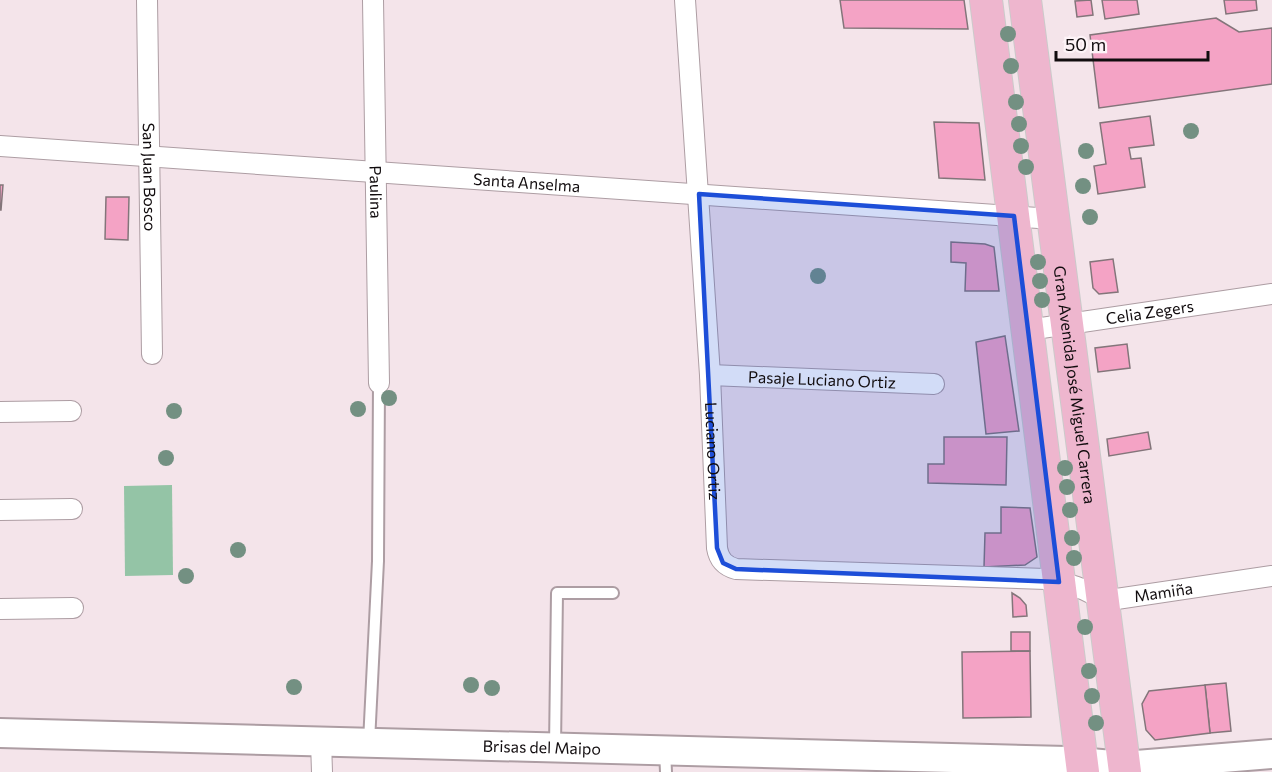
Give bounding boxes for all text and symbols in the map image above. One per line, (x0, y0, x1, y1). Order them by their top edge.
scale bar (1056, 24, 1208, 62)
text: 50 m (1065, 33, 1106, 55)
street label: San Juan Bosco (140, 122, 160, 231)
street label: Paulina (367, 165, 386, 219)
street label: Santa Anselma (473, 169, 581, 195)
street label: Gran Avenida José Miguel Carrera (1051, 265, 1100, 505)
street label: Celia Zegers (1104, 296, 1195, 327)
street label: Pasaje Luciano Ortiz (748, 367, 896, 391)
street label: Luciano Ortiz (702, 402, 725, 501)
street label: Mamiña (1133, 578, 1194, 605)
street label: Brisas del Maipo (482, 736, 601, 758)

